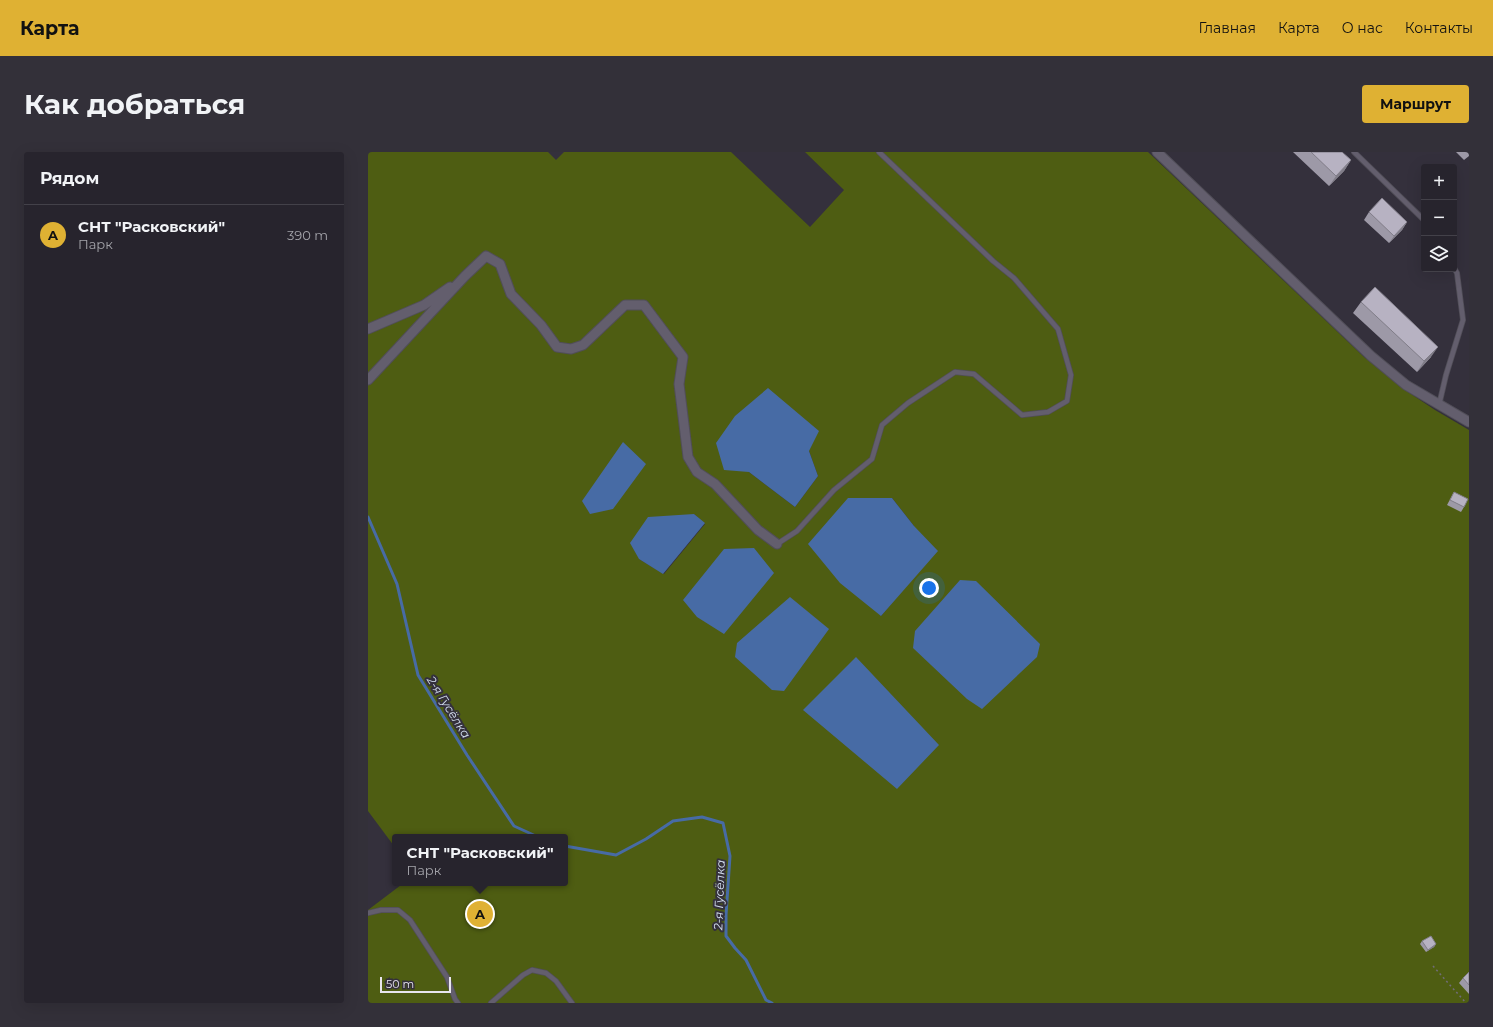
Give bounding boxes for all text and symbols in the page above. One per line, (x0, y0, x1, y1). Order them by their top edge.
text: Карта (20, 17, 80, 40)
text: Главная (1198, 19, 1256, 37)
text: Карта (1278, 19, 1320, 37)
text: О нас (1342, 19, 1383, 37)
text: Контакты (1405, 19, 1473, 37)
button: Маршрут (1362, 85, 1469, 123)
text: Как добраться (24, 87, 245, 121)
map controls (1421, 164, 1457, 272)
button: + (1421, 164, 1457, 200)
text: Рядом (40, 168, 99, 188)
button: − (1421, 200, 1457, 236)
text: СНТ "Расковский" (78, 217, 225, 236)
text: A (48, 227, 58, 243)
text: 390 m (287, 227, 328, 243)
text: Парк (78, 236, 113, 252)
button: layers (1421, 236, 1457, 272)
your location (919, 578, 939, 598)
water label: 2-я Гусёлка (424, 672, 474, 741)
popup (392, 834, 568, 886)
text: СНТ "Расковский" (407, 843, 554, 862)
water label: 2-я Гусёлка (710, 860, 728, 931)
text: Парк (407, 862, 441, 878)
pin: A (467, 899, 493, 929)
scale bar (380, 975, 451, 994)
text: 50 m (386, 977, 414, 991)

